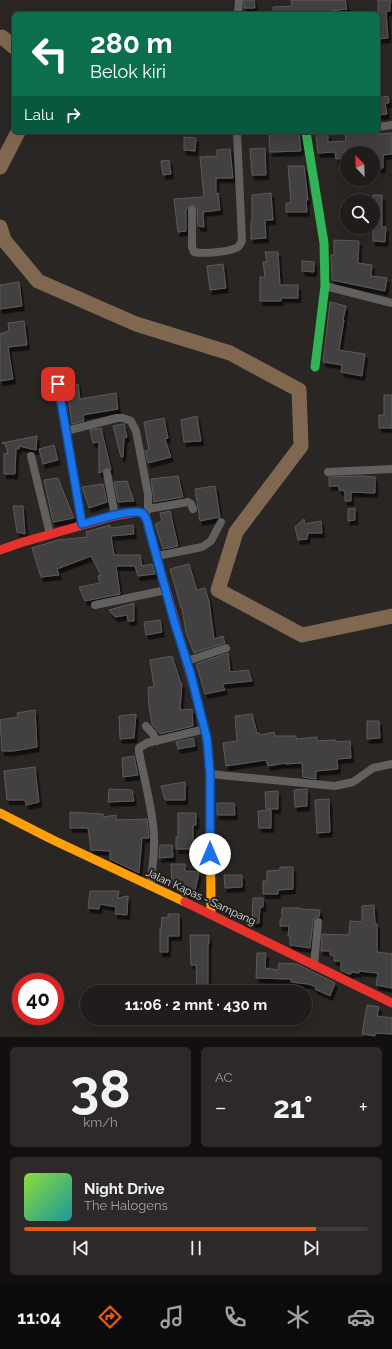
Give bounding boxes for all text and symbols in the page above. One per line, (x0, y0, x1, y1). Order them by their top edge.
text: 280 m (90, 27, 173, 60)
icon: left (24, 28, 76, 80)
text: Belok kiri (90, 61, 166, 82)
icon: right (62, 104, 84, 126)
text: Lalu (24, 106, 54, 124)
north arrow (340, 146, 380, 186)
map controls (340, 146, 380, 234)
button: search (340, 194, 380, 234)
pin (41, 367, 75, 401)
icon: arrive (47, 373, 69, 395)
position arrow (189, 833, 231, 875)
street label: Jalan Kapas - Sampang (144, 866, 258, 928)
speed limit sign: 40 (12, 973, 64, 1025)
text: 11:06 · 2 mnt · 430 m (125, 996, 267, 1014)
text: 38 (70, 1058, 131, 1119)
text: AC (215, 1070, 232, 1085)
text: 21° (273, 1090, 313, 1125)
text: − (215, 1094, 227, 1120)
text: + (359, 1094, 368, 1120)
text: km/h (83, 1115, 118, 1130)
text: Night Drive (84, 1180, 164, 1198)
text: The Halogens (84, 1198, 168, 1213)
icon: previous (70, 1237, 92, 1259)
icon: pause (185, 1237, 207, 1259)
icon: next (300, 1237, 322, 1259)
icon: directions (96, 1303, 124, 1331)
icon: music (158, 1303, 186, 1331)
icon: phone (221, 1303, 249, 1331)
icon: climate (284, 1303, 312, 1331)
icon: car (347, 1303, 375, 1331)
text: 11:04 (17, 1307, 61, 1328)

